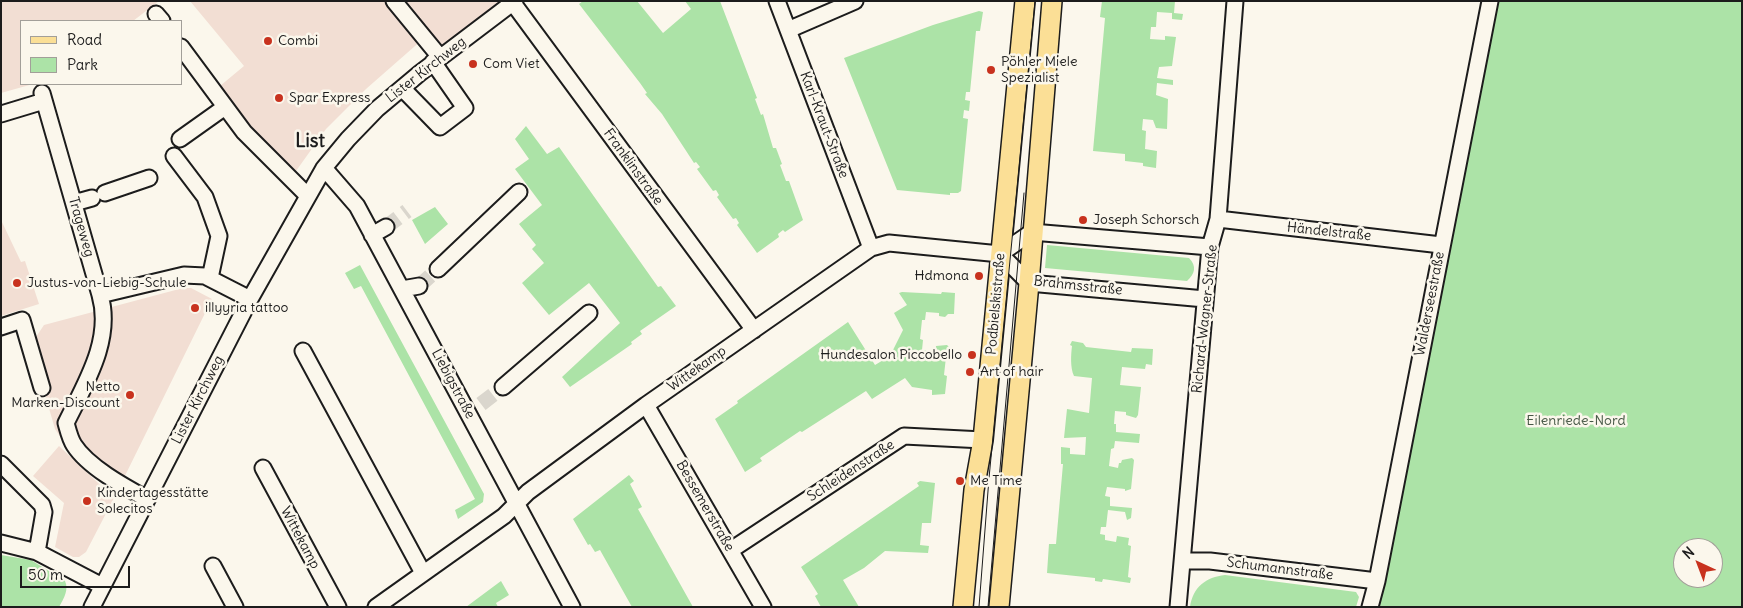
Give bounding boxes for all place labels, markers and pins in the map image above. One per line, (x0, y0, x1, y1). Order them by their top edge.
place label: Combi (278, 33, 318, 49)
marker: Combi (262, 35, 274, 47)
place label: Pöhler Miele Spezialist (1001, 54, 1077, 86)
place label: Com Viet (483, 56, 540, 72)
marker: Com Viet (467, 58, 479, 70)
marker: Pöhler Miele Spezialist (985, 64, 997, 76)
place label: Spar Express (289, 90, 370, 106)
marker: Spar Express (273, 92, 285, 104)
place label: Joseph Schorsch (1093, 212, 1199, 228)
marker: Joseph Schorsch (1077, 214, 1089, 226)
place label: Hdmona (914, 268, 969, 284)
marker: Hdmona (973, 270, 985, 282)
place label: Justus-von-Liebig-Schule (27, 275, 186, 291)
marker: Justus-von-Liebig-Schule (11, 277, 23, 289)
place label: illyyria tattoo (205, 300, 288, 316)
marker: illyyria tattoo (189, 302, 201, 314)
place label: Hundesalon Piccobello (820, 347, 962, 363)
marker: Hundesalon Piccobello (966, 349, 978, 361)
place label: Art of hair (980, 364, 1043, 380)
marker: Art of hair (964, 366, 976, 378)
place label: Netto Marken-Discount (11, 379, 120, 412)
marker: Netto Marken-Discount (124, 389, 136, 401)
place label: Me Time (970, 473, 1022, 489)
marker: Me Time (954, 475, 966, 487)
place label: Kindertagesstätte Solecitos (97, 485, 209, 518)
marker: Kindertagesstätte Solecitos (81, 495, 93, 507)

